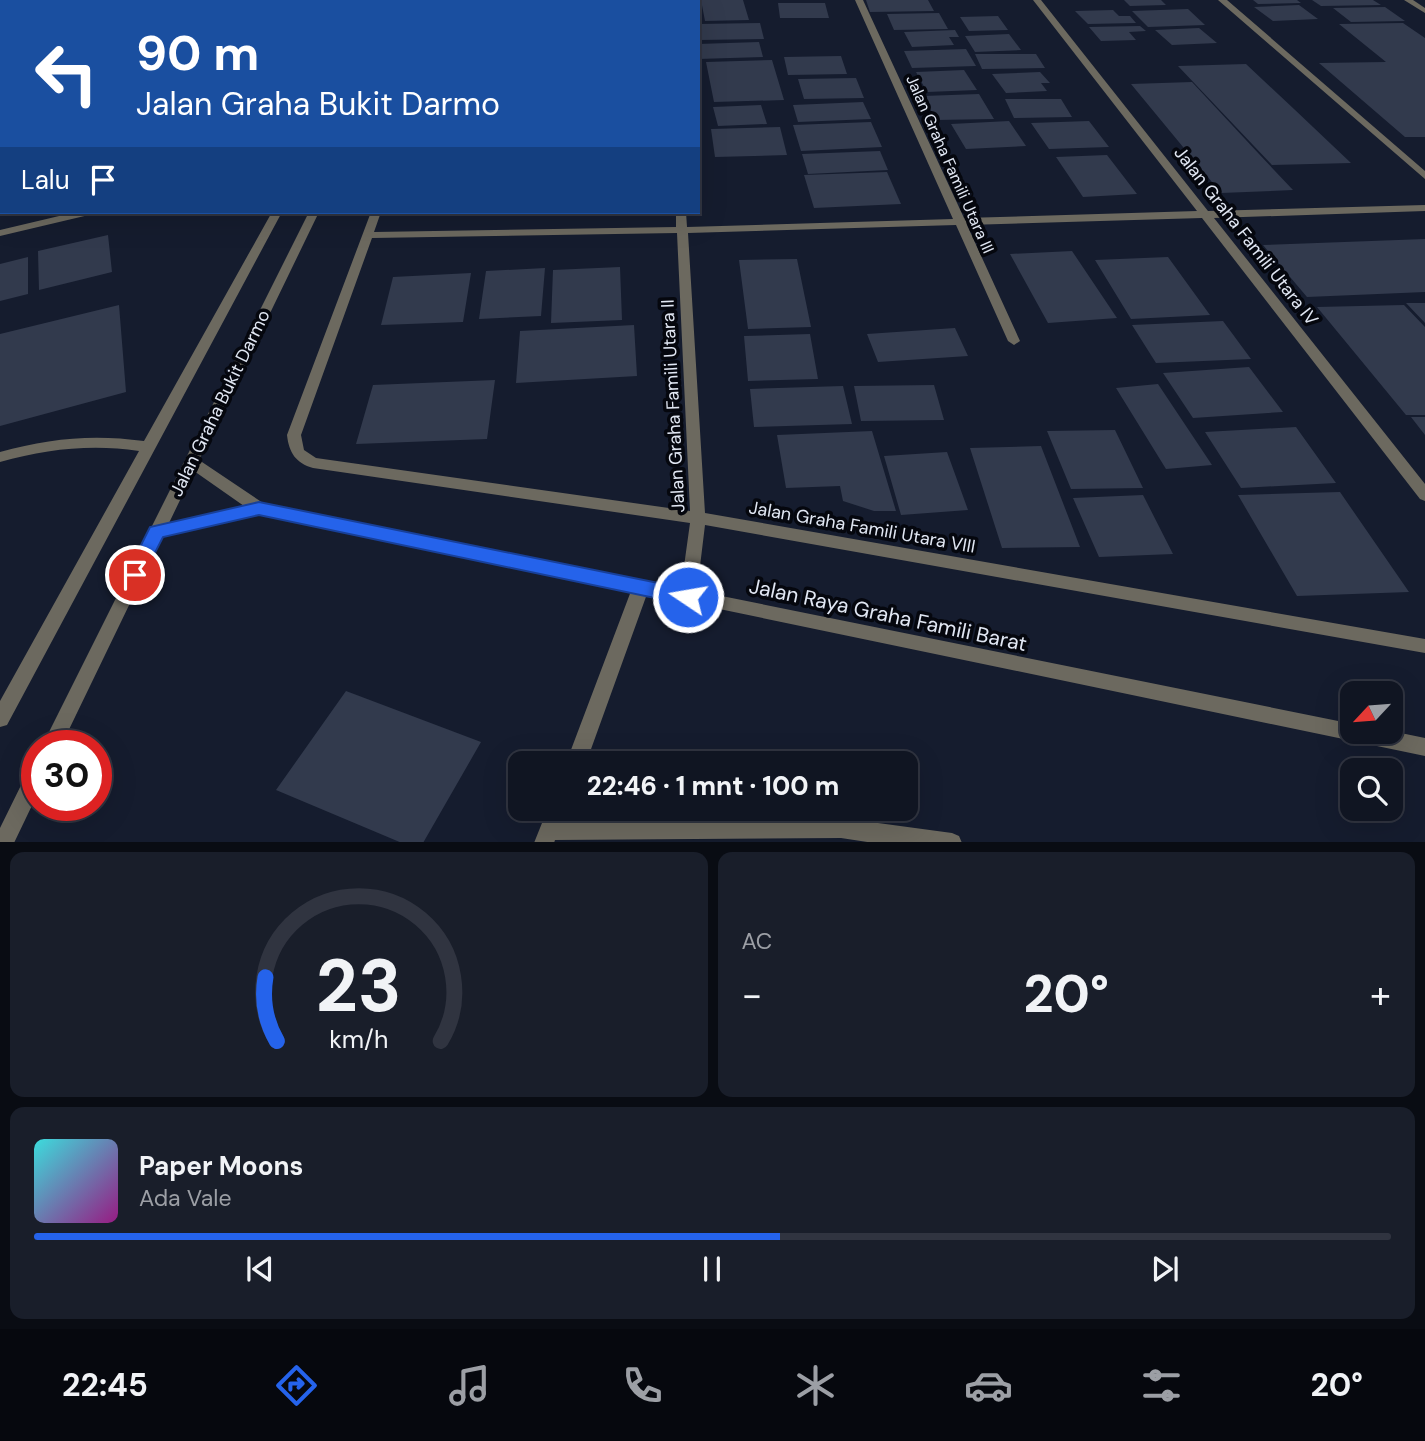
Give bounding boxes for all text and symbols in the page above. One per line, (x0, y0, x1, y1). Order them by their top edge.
text: 90 m (136, 21, 259, 85)
icon: left (21, 28, 112, 119)
street label: Jalan Graha Famili Utara III (901, 71, 999, 257)
text: Jalan Graha Bukit Darmo (136, 83, 500, 125)
street label: Jalan Graha Famili Utara IV (1168, 141, 1324, 331)
icon: arrive (84, 161, 122, 199)
text: Lalu (21, 163, 70, 197)
street label: Jalan Graha Famili Utara II (655, 299, 691, 513)
street label: Jalan Graha Bukit Darmo (164, 306, 276, 500)
street label: Jalan Graha Famili Utara VIII (747, 495, 977, 559)
pin (105, 545, 165, 605)
icon: arrive (116, 556, 154, 594)
position arrow (651, 560, 725, 634)
street label: Jalan Raya Graha Famili Barat (746, 572, 1030, 658)
north arrow (1340, 681, 1404, 744)
map controls (1340, 681, 1403, 821)
speed limit sign: 30 (21, 730, 112, 821)
button: search (1340, 758, 1403, 821)
text: 22:46 · 1 mnt · 100 m (587, 769, 839, 803)
text: AC (742, 926, 772, 956)
text: 23 (316, 939, 402, 1034)
text: 20° (1023, 960, 1109, 1028)
text: − (742, 970, 762, 1020)
text: + (1370, 970, 1391, 1020)
text: km/h (329, 1022, 388, 1055)
text: Paper Moons (139, 1149, 303, 1183)
text: Ada Vale (139, 1183, 232, 1213)
icon: previous (241, 1250, 279, 1288)
icon: pause (693, 1250, 731, 1288)
icon: next (1146, 1250, 1184, 1288)
icon: directions (272, 1361, 321, 1410)
icon: music (445, 1361, 494, 1410)
icon: phone (618, 1361, 667, 1410)
icon: climate (791, 1361, 840, 1410)
icon: car (964, 1361, 1013, 1410)
icon: filters (1137, 1361, 1186, 1410)
text: 22:45 (62, 1364, 148, 1406)
text: 20° (1310, 1364, 1363, 1406)

